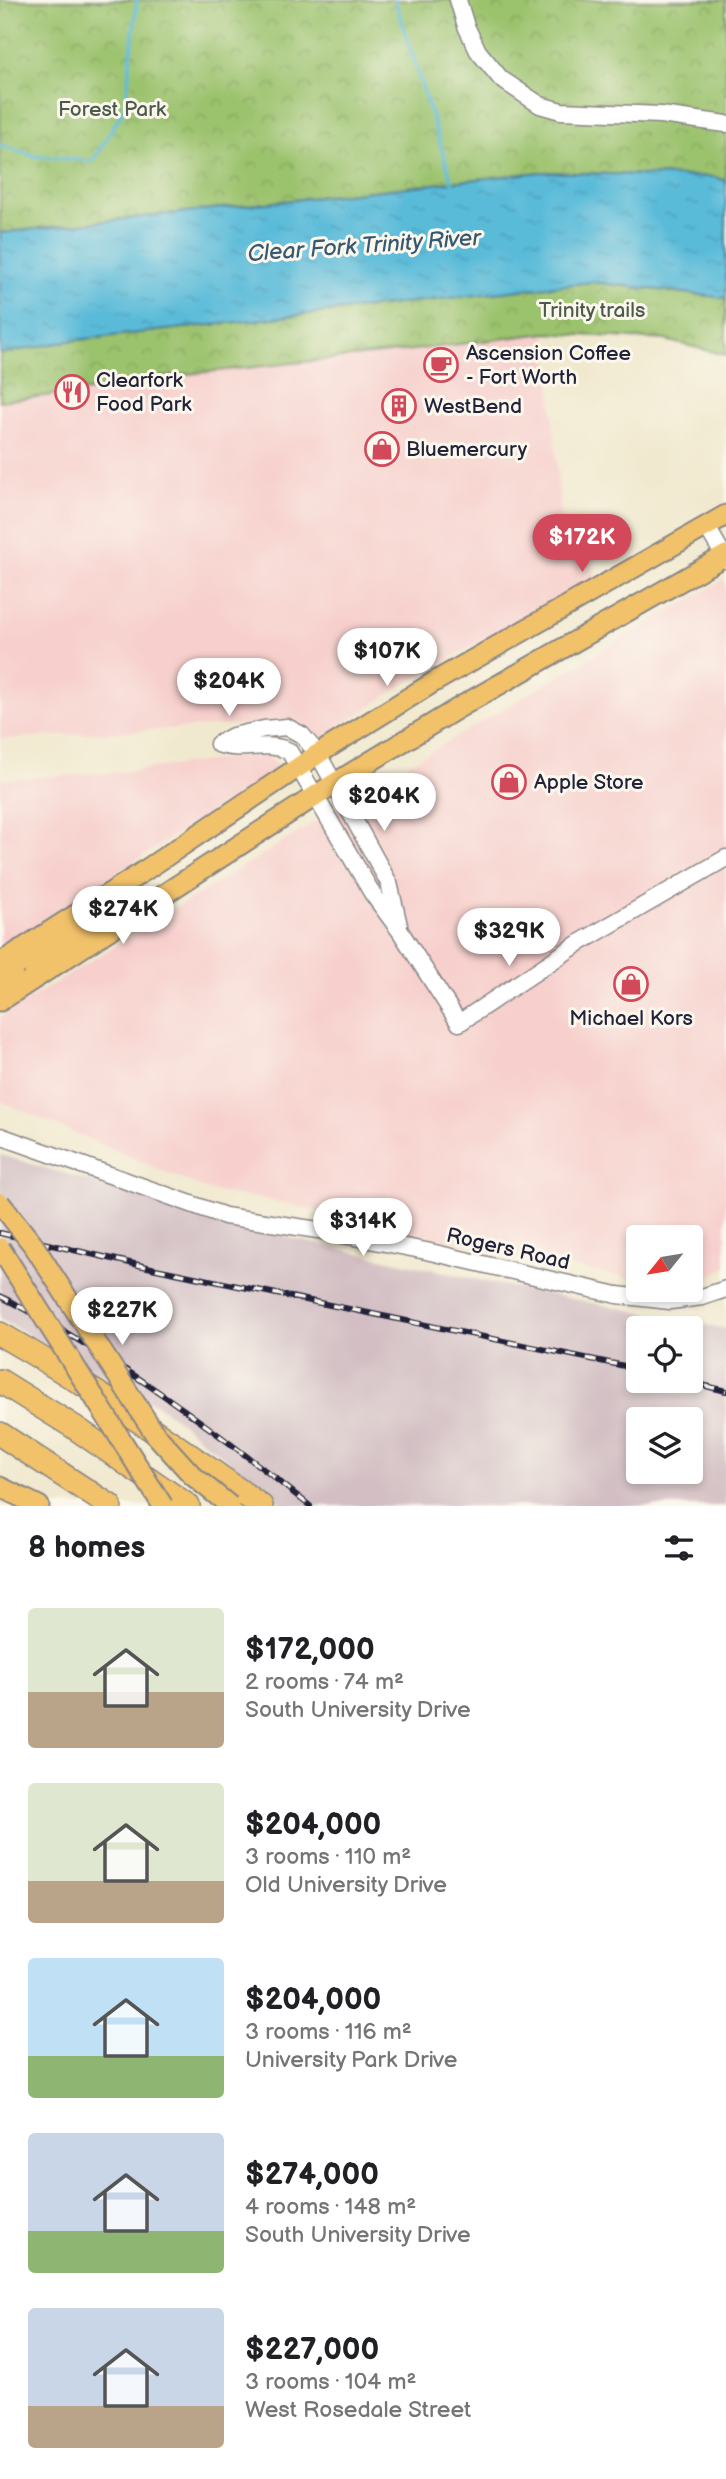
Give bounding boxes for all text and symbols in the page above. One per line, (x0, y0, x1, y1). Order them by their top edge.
park label: Forest Park (58, 97, 167, 122)
water label: Clear Fork Trinity River (246, 224, 483, 268)
park label: Trinity trails (539, 298, 645, 323)
place label: Ascension Coffee - Fort Worth (466, 341, 631, 390)
cafe icon: Ascension Coffee - Fort Worth (422, 346, 460, 384)
place label: Clearfork Food Park (96, 368, 192, 417)
restaurant icon: Clearfork Food Park (53, 373, 91, 411)
building icon: WestBend (380, 387, 418, 425)
place label: WestBend (424, 394, 522, 419)
shop icon: Bluemercury (363, 430, 401, 468)
place label: Bluemercury (406, 437, 528, 462)
pin: $172K (533, 514, 631, 574)
text: $172K (549, 523, 615, 551)
pin: $107K (338, 628, 436, 688)
text: $107K (353, 637, 421, 665)
pin: $204K (180, 658, 278, 718)
text: $204K (193, 667, 265, 695)
shop icon: Apple Store (490, 763, 528, 801)
place label: Apple Store (534, 770, 644, 795)
pin: $204K (335, 774, 433, 833)
text: $204K (348, 782, 420, 810)
pin: $274K (74, 886, 172, 946)
text: $274K (88, 895, 158, 923)
pin: $329K (460, 908, 558, 968)
text: $329K (473, 917, 545, 945)
shop icon: Michael Kors (612, 965, 650, 1003)
place label: Michael Kors (569, 1006, 693, 1031)
pin: $314K (314, 1198, 412, 1258)
text: $314K (329, 1207, 397, 1235)
street label: Rogers Road (444, 1223, 572, 1275)
north arrow (626, 1225, 704, 1302)
map controls (626, 1225, 703, 1484)
pin: $227K (73, 1288, 171, 1347)
text: $227K (87, 1296, 157, 1324)
button: locate (626, 1316, 703, 1393)
button: layers (626, 1407, 703, 1484)
icon: filters (660, 1529, 698, 1567)
text: 8 homes (28, 1530, 145, 1566)
text: $172,000 (245, 1632, 375, 1668)
icon: home (84, 1636, 168, 1720)
text: 2 rooms · 74 m² (245, 1668, 404, 1696)
text: South University Drive (245, 1696, 471, 1724)
text: $204,000 (245, 1807, 381, 1843)
icon: home (84, 1811, 168, 1895)
text: 3 rooms · 110 m² (245, 1843, 411, 1871)
text: Old University Drive (245, 1871, 447, 1899)
text: $204,000 (245, 1982, 381, 2018)
icon: home (84, 1986, 168, 2070)
text: 3 rooms · 116 m² (245, 2018, 412, 2046)
text: University Park Drive (245, 2046, 457, 2074)
text: $274,000 (245, 2157, 379, 2193)
icon: home (84, 2161, 168, 2245)
text: 4 rooms · 148 m² (245, 2193, 416, 2221)
text: South University Drive (245, 2221, 471, 2249)
text: $227,000 (245, 2332, 379, 2368)
icon: home (84, 2336, 168, 2420)
text: 3 rooms · 104 m² (245, 2368, 416, 2396)
text: West Rosedale Street (245, 2396, 471, 2424)

